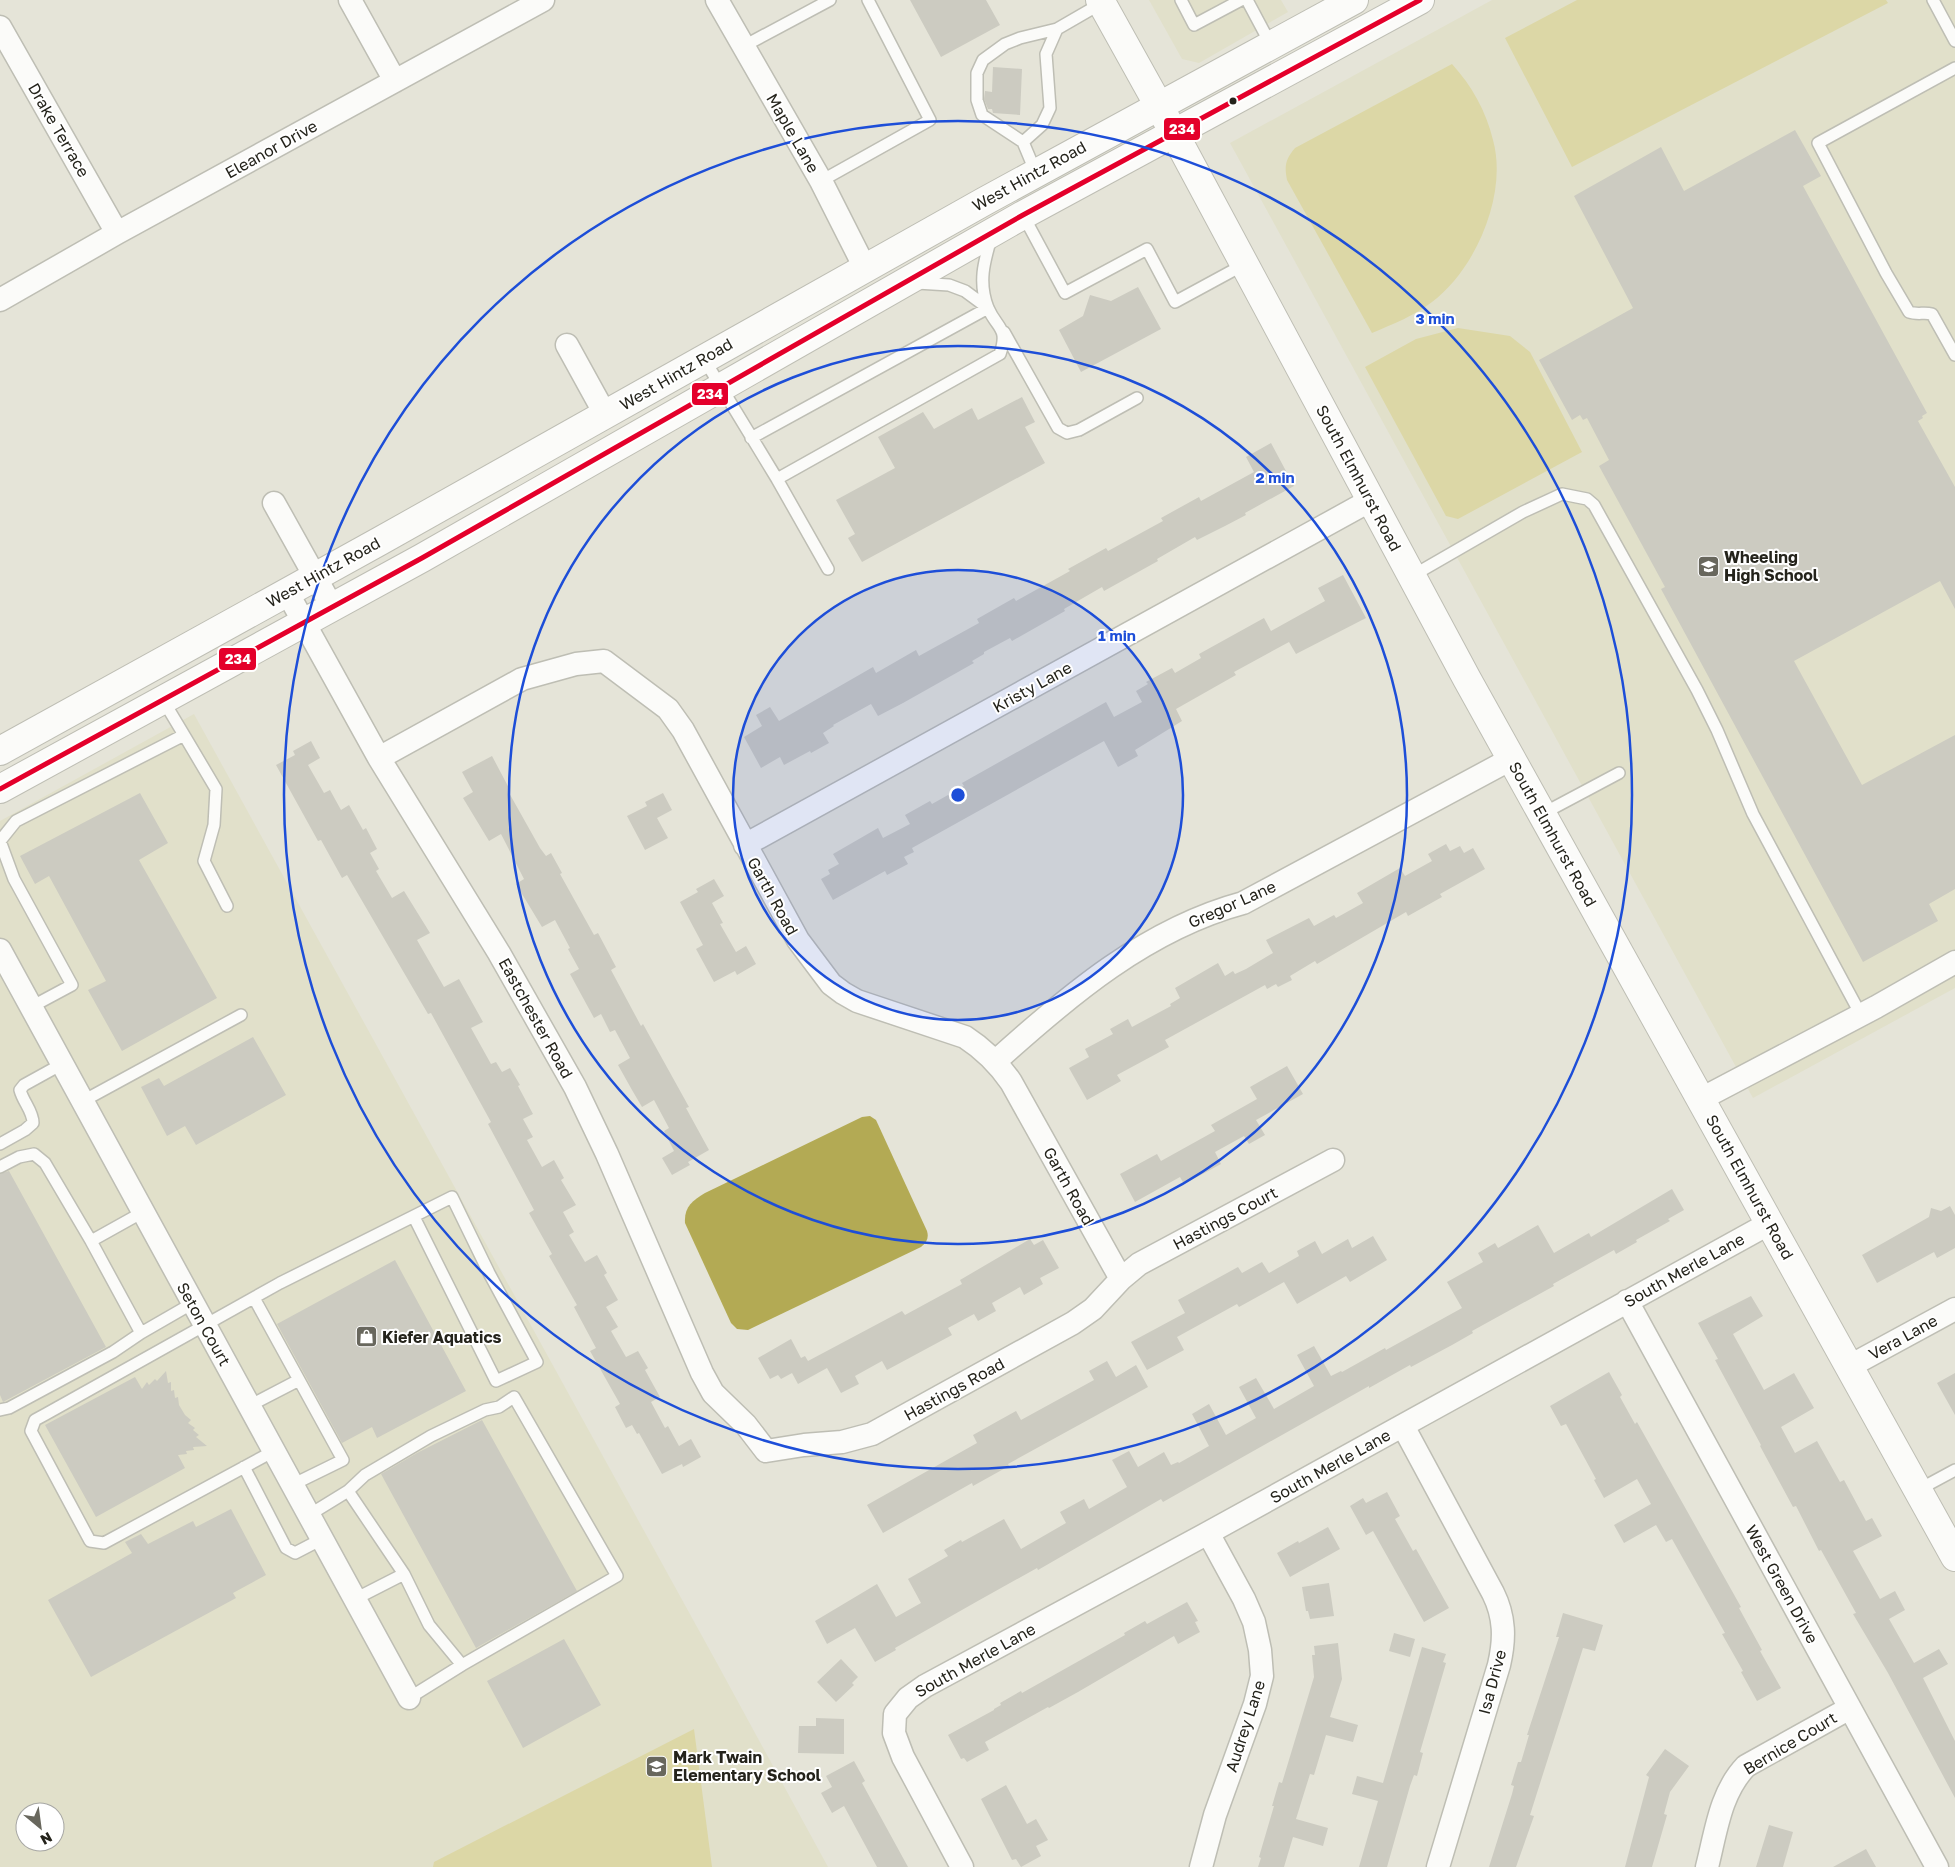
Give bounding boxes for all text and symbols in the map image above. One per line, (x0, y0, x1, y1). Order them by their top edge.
street label: Drake Terrace (24, 79, 94, 181)
street label: Maple Lane (762, 90, 824, 176)
unlabelled marker (1228, 96, 1238, 106)
street label: Eleanor Drive (221, 115, 321, 183)
line badge: 234 (1163, 117, 1201, 141)
text: 234 (1169, 120, 1195, 137)
street label: West Hintz Road (969, 136, 1089, 216)
text: 3 min (1415, 309, 1455, 327)
street label: West Hintz Road (616, 334, 736, 414)
line badge: 234 (691, 382, 729, 406)
text: 234 (697, 385, 723, 402)
street label: South Elmhurst Road (1312, 402, 1406, 554)
text: 2 min (1255, 468, 1295, 486)
street label: West Hintz Road (263, 532, 383, 612)
place label: Wheeling High School (1724, 547, 1819, 585)
school or university icon: Wheeling High School (1696, 554, 1720, 578)
text: 1 min (1098, 626, 1136, 644)
line badge: 234 (218, 647, 257, 671)
text: 234 (225, 650, 251, 667)
street label: Kristy Lane (989, 657, 1075, 717)
street label: South Elmhurst Road (1505, 758, 1601, 910)
centre of rings (949, 786, 967, 804)
street label: Garth Road (743, 853, 803, 939)
street label: Gregor Lane (1185, 876, 1279, 932)
street label: Eastchester Road (495, 954, 577, 1082)
street label: South Elmhurst Road (1702, 1111, 1798, 1263)
street label: Garth Road (1039, 1143, 1099, 1229)
street label: Hastings Court (1169, 1182, 1281, 1254)
street label: South Merle Lane (1620, 1229, 1748, 1311)
street label: Seton Court (173, 1279, 235, 1369)
street label: Vera Lane (1865, 1310, 1941, 1364)
shop icon: Kiefer Aquatics (354, 1325, 378, 1349)
place label: Kiefer Aquatics (382, 1327, 502, 1347)
street label: Hastings Road (900, 1353, 1008, 1425)
street label: South Merle Lane (1266, 1425, 1394, 1507)
street label: West Green Drive (1741, 1521, 1823, 1647)
street label: South Merle Lane (911, 1619, 1039, 1701)
street label: Isa Drive (1474, 1647, 1510, 1717)
street label: Audrey Lane (1221, 1678, 1269, 1774)
street label: Bernice Court (1740, 1707, 1840, 1779)
place label: Mark Twain Elementary School (673, 1747, 822, 1785)
school or university icon: Mark Twain Elementary School (645, 1754, 669, 1778)
north arrow (15, 1802, 65, 1852)
text: N (38, 1829, 55, 1849)

